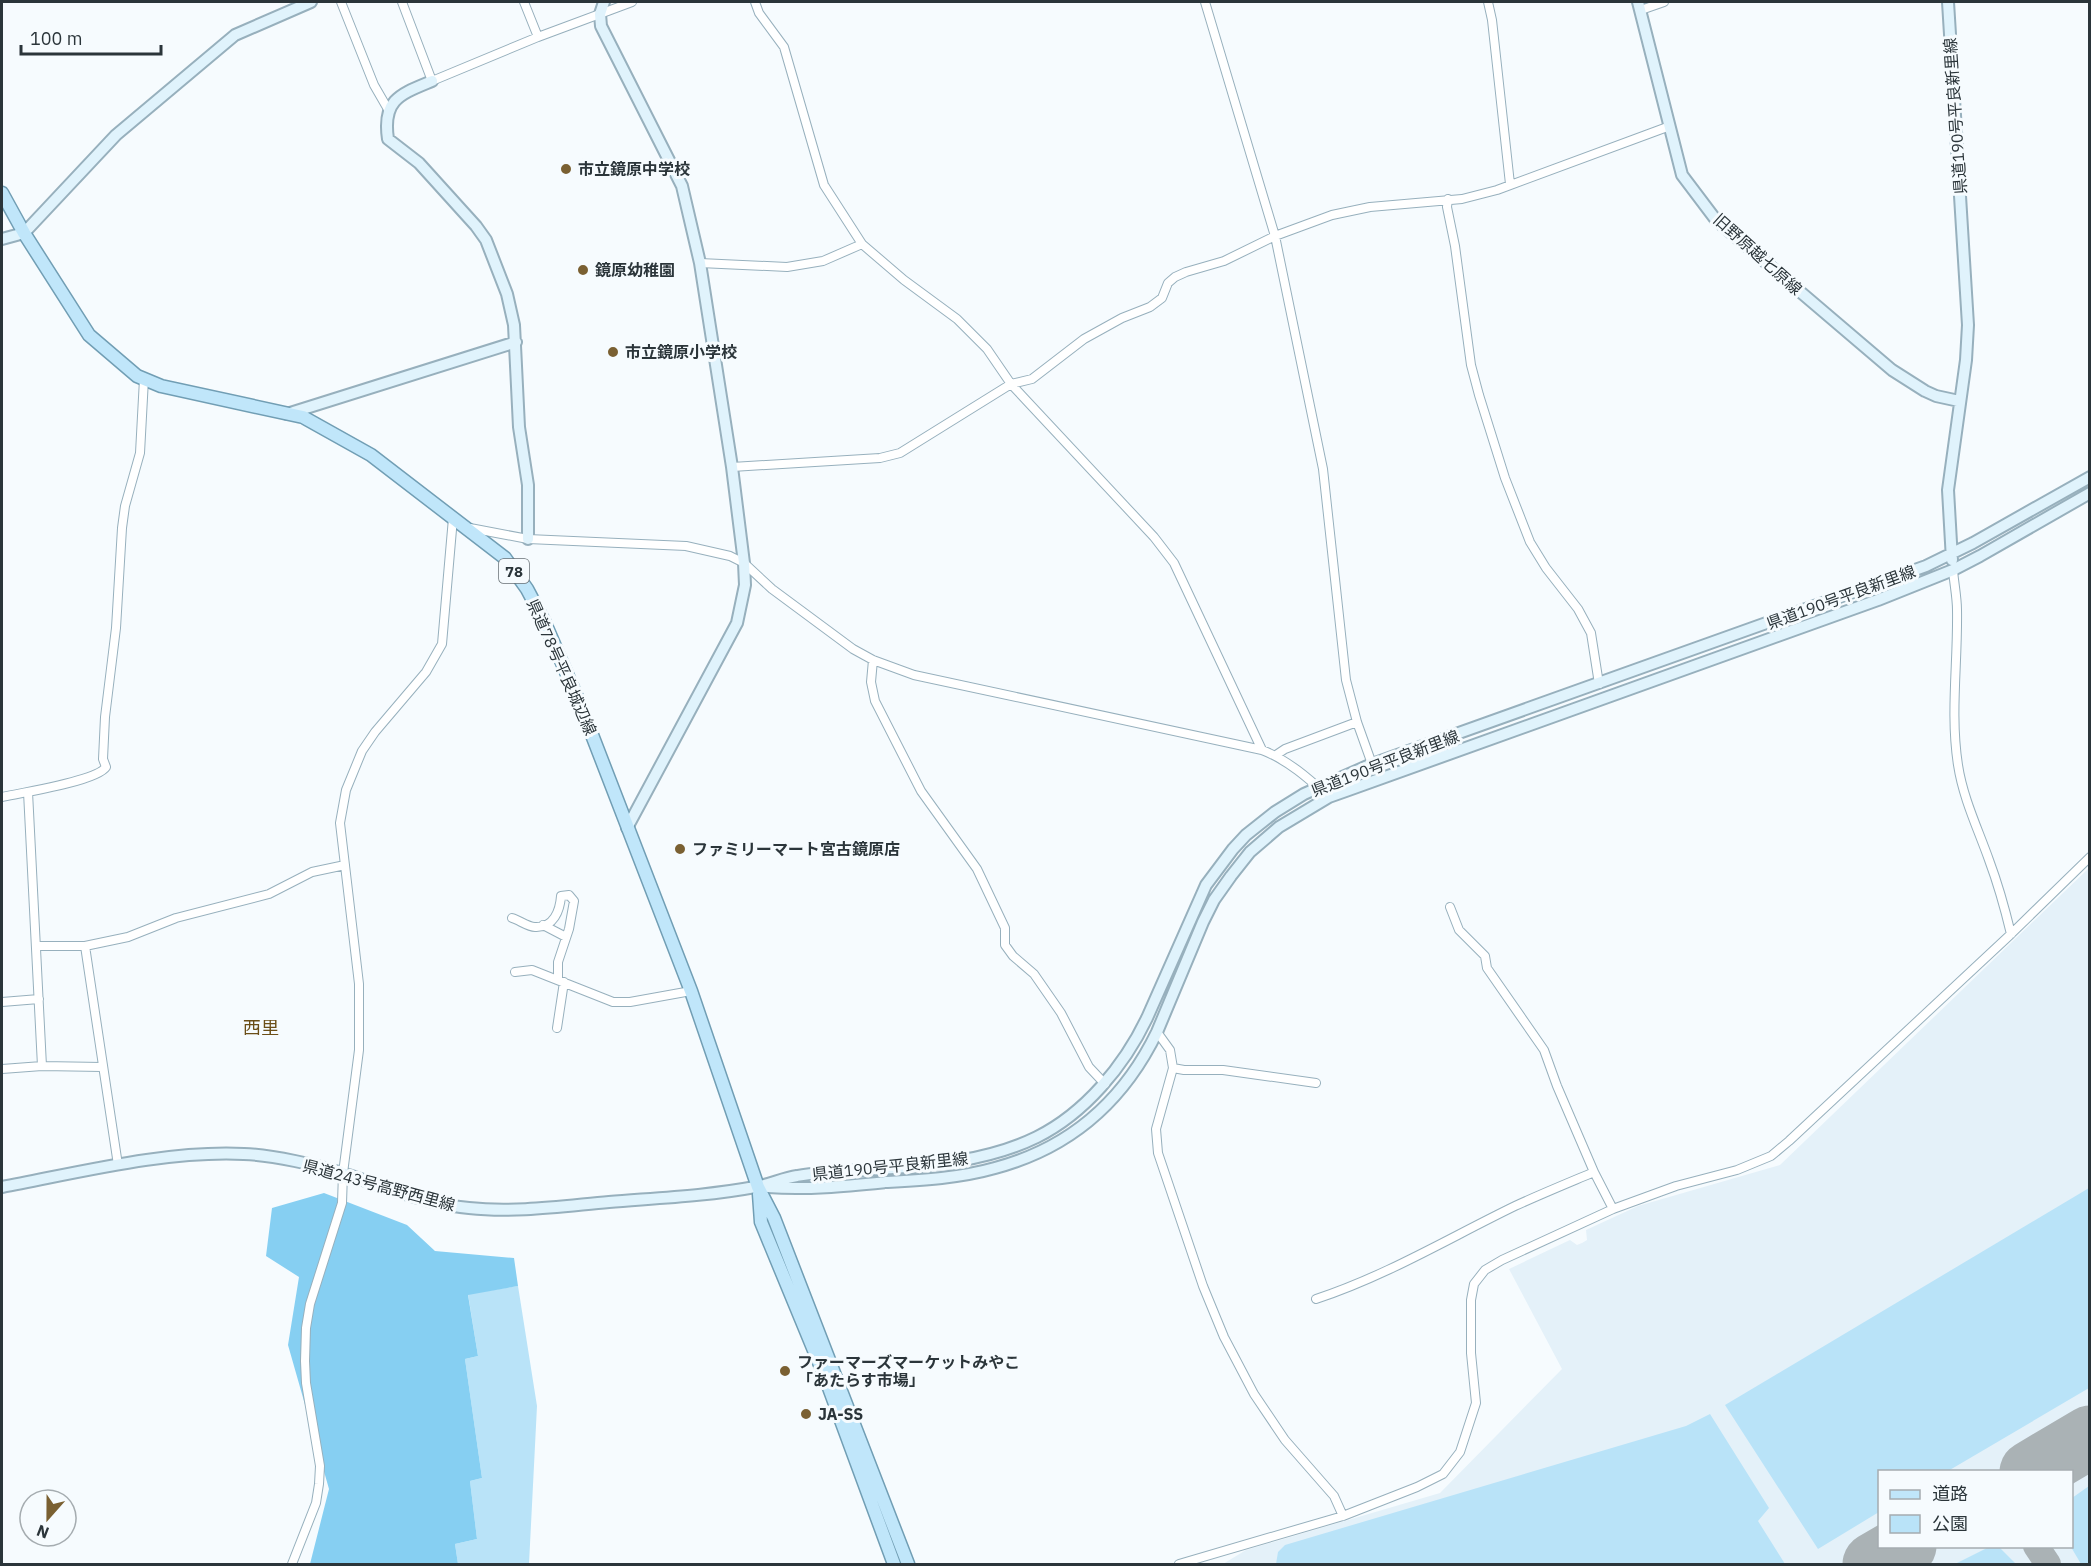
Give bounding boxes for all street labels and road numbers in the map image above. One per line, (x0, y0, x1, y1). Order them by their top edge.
street label: 県道190号平良新里線 (1940, 37, 1970, 195)
street label: 旧野原越七原線 (1710, 209, 1806, 299)
road number: 78 (499, 559, 529, 583)
street label: 県道190号平良新里線 (1764, 561, 1918, 633)
street label: 県道78号平良城辺線 (523, 596, 601, 738)
street label: 県道190号平良新里線 (1308, 726, 1462, 800)
street label: 県道190号平良新里線 (811, 1148, 969, 1184)
street label: 県道243号高野西里線 (301, 1155, 457, 1215)

